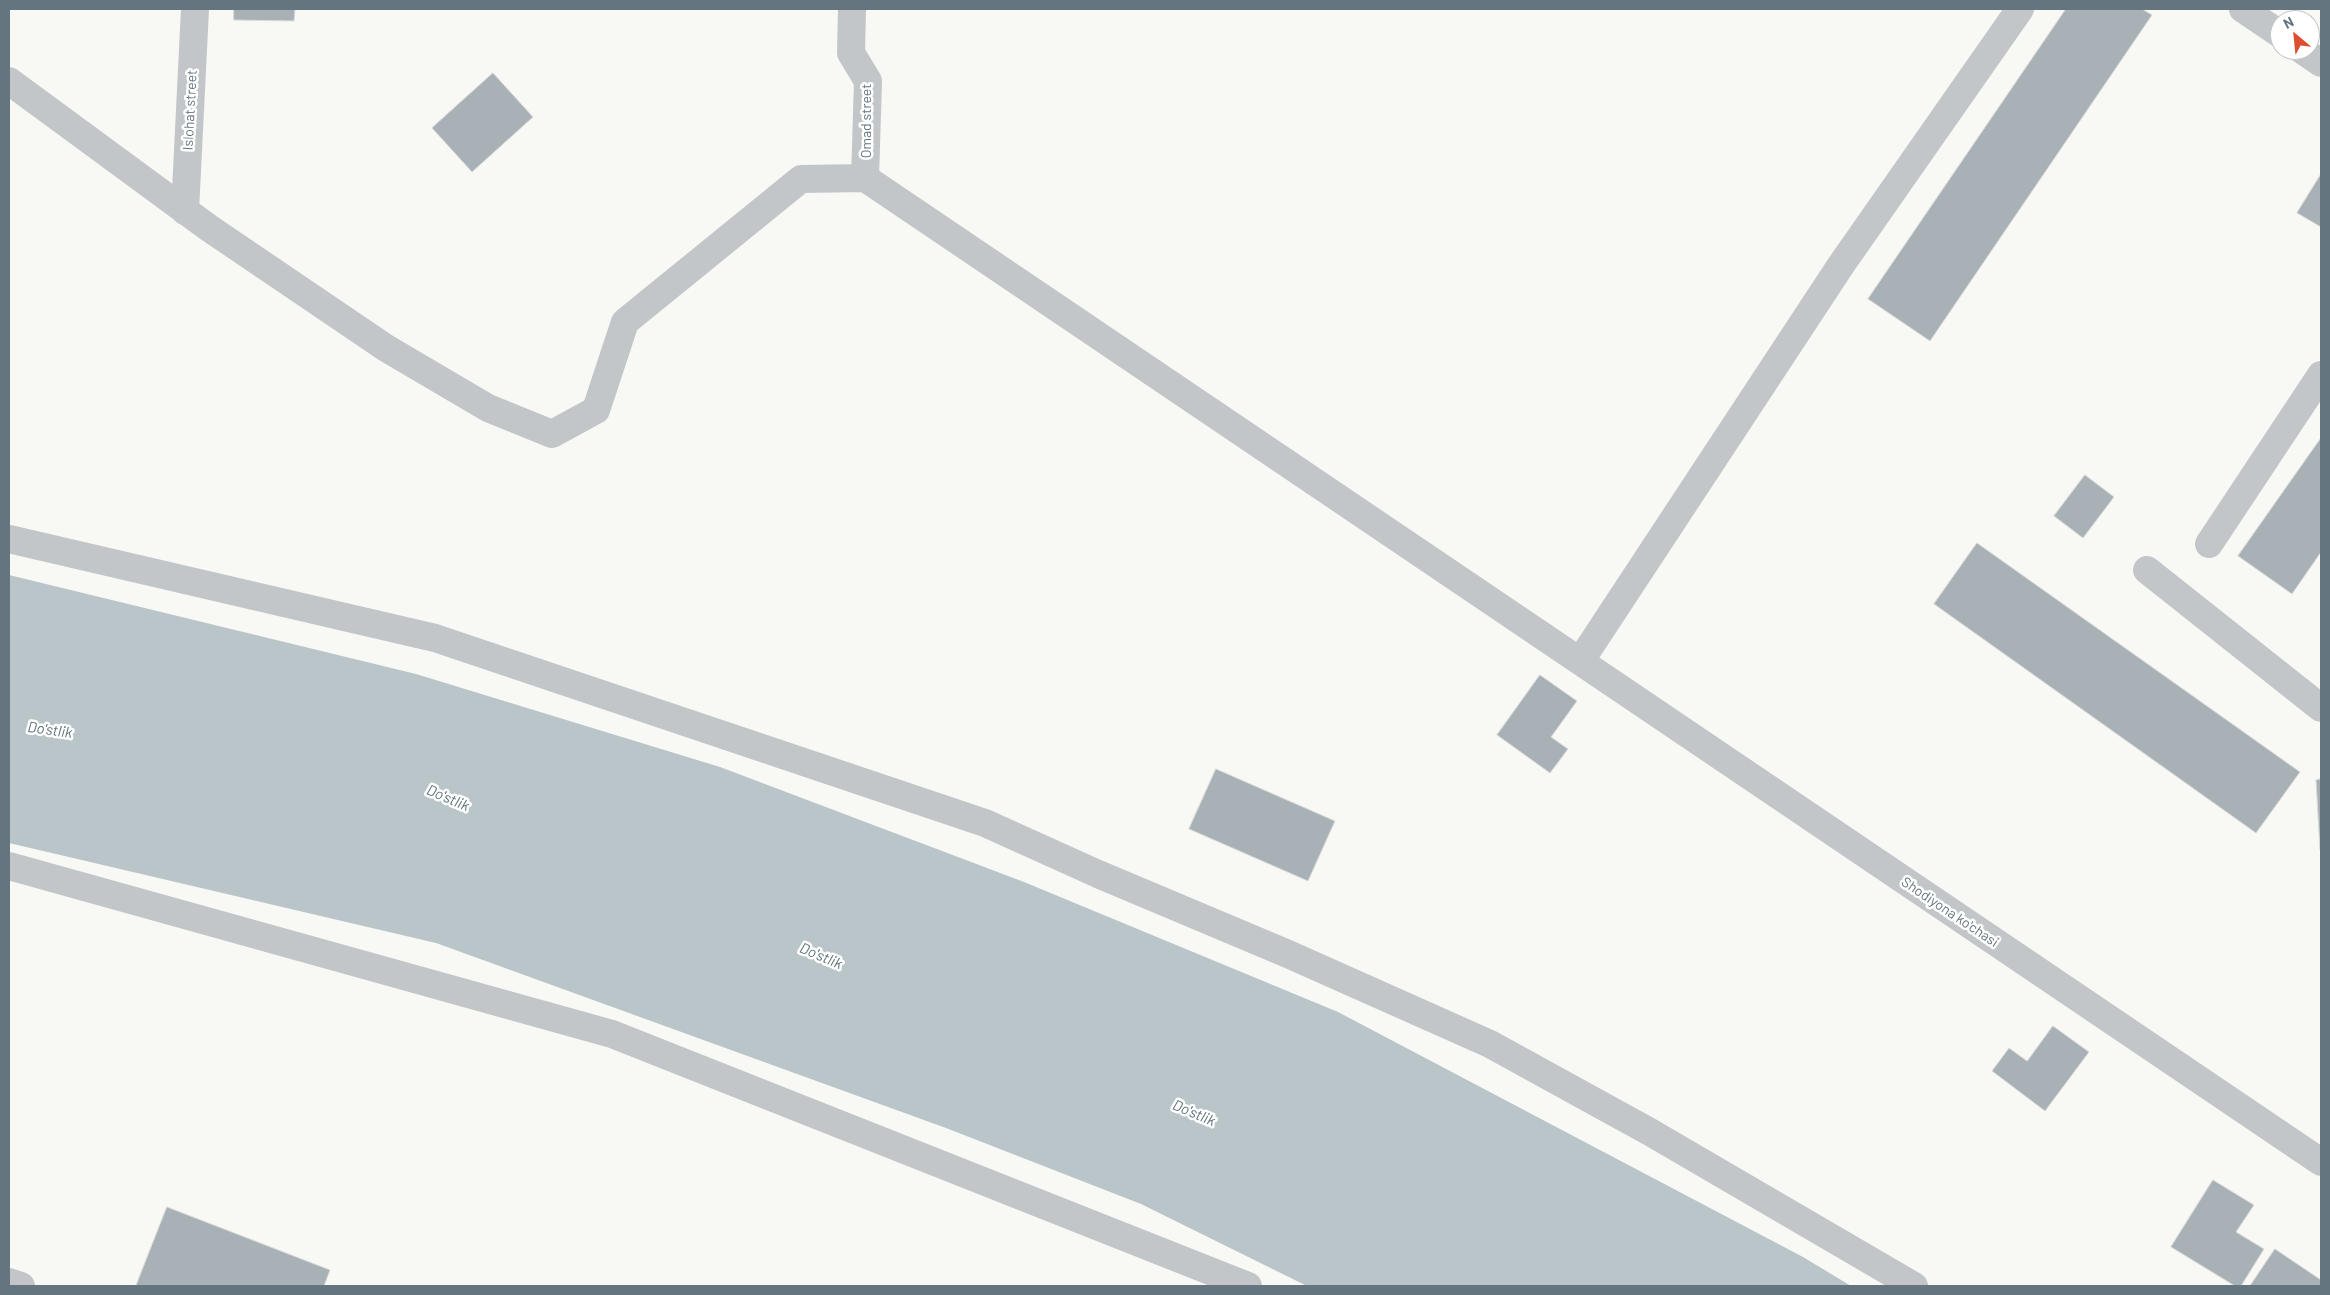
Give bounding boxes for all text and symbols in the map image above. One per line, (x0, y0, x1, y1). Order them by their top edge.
north arrow (2270, 10, 2320, 60)
text: N (2280, 13, 2296, 32)
street label: Islohat street (180, 69, 200, 151)
street label: Omad street (858, 84, 874, 158)
water label: Do'stlik (27, 718, 73, 742)
water label: Do'stlik (424, 781, 472, 815)
street label: Shodiyona ko'chasi (1898, 873, 2002, 951)
water label: Do'stlik (797, 939, 845, 973)
water label: Do'stlik (1170, 1096, 1218, 1130)

